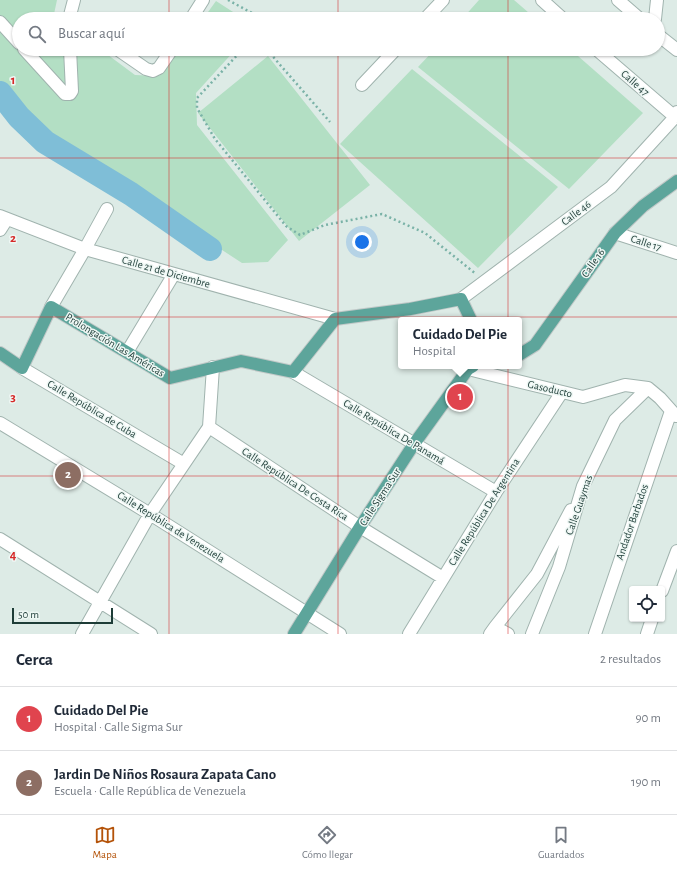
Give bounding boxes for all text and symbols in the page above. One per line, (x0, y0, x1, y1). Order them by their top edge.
search box (12, 12, 665, 56)
icon: search (26, 23, 48, 45)
text: Buscar aquí (58, 26, 125, 41)
street label: Calle 47 (619, 68, 651, 98)
text: 1 (11, 74, 15, 87)
street label: Calle 46 (559, 198, 593, 228)
text: 2 (10, 232, 16, 245)
your location (352, 232, 372, 252)
street label: Calle 17 (629, 233, 663, 253)
street label: Calle 16 (579, 247, 607, 279)
street label: Calle 21 de Diciembre (121, 254, 211, 290)
street label: Prolongación Las Américas (64, 311, 166, 379)
popup (398, 317, 522, 369)
text: Cuidado Del Pie (413, 327, 507, 342)
text: Hospital (413, 345, 456, 358)
street label: Calle República de Cuba (46, 378, 138, 440)
street label: Gasoducto (527, 379, 573, 399)
pin: 1 (447, 382, 473, 412)
text: 3 (10, 391, 16, 404)
street label: Calle República De Panamá (341, 397, 447, 467)
street label: Calle República De Costa Rica (240, 445, 350, 523)
street label: Calle República De Argentina (446, 457, 522, 567)
pin: 2 (55, 460, 81, 490)
street label: Calle Sigma Sur (357, 466, 403, 528)
street label: Calle Guaymas (564, 474, 594, 536)
street label: Andador Barbados (614, 483, 650, 561)
street label: Calle República de Venezuela (115, 489, 227, 565)
text: 4 (10, 549, 17, 562)
map controls (629, 586, 665, 622)
button: locate (629, 586, 665, 622)
scale bar (12, 606, 113, 625)
text: 50 m (18, 609, 39, 620)
text: Cerca (16, 651, 53, 668)
text: 2 resultados (600, 653, 661, 666)
text: Cuidado Del Pie (54, 703, 148, 718)
text: 1 (27, 712, 31, 725)
text: 90 m (635, 712, 661, 725)
text: Hospital · Calle Sigma Sur (54, 721, 183, 734)
text: Jardin De Niños Rosaura Zapata Cano (54, 767, 276, 782)
text: 2 (26, 776, 32, 789)
text: 190 m (631, 776, 661, 789)
text: Escuela · Calle República de Venezuela (54, 785, 246, 798)
tab: Mapa (93, 824, 117, 861)
tab: Cómo llegar (302, 824, 353, 861)
tab: Guardados (538, 824, 584, 861)

